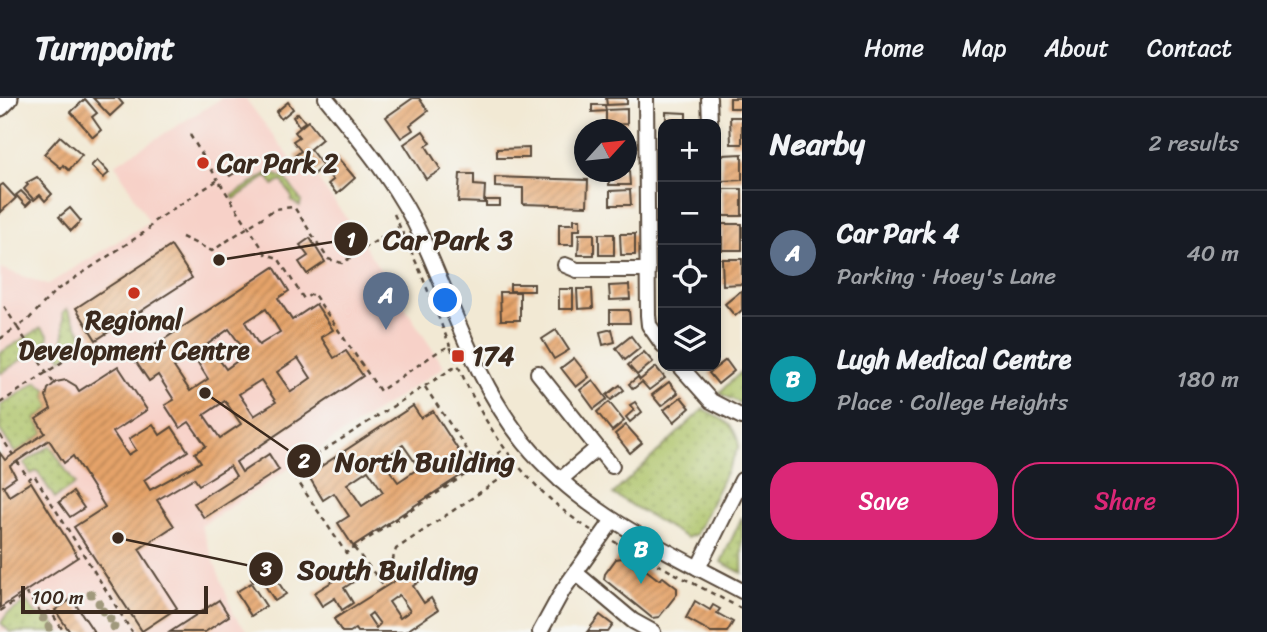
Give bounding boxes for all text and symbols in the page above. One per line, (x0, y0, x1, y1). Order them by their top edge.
text: Turnpoint (35, 19, 175, 77)
text: Home (864, 27, 924, 69)
text: Map (962, 27, 1006, 69)
text: About (1044, 27, 1109, 69)
text: Contact (1147, 27, 1232, 69)
text: Nearby (770, 117, 865, 171)
north arrow (574, 119, 637, 182)
map controls (658, 119, 721, 371)
button: + (658, 119, 721, 182)
text: 2 results (1148, 123, 1239, 164)
place label: Car Park 2 (216, 140, 338, 186)
marker: Car Park 2 (195, 155, 211, 171)
button: − (658, 182, 721, 245)
text: Car Park 4 (837, 210, 960, 256)
callout: Car Park 3 (334, 215, 527, 264)
text: Car Park 3 (382, 215, 514, 264)
text: 1 (346, 221, 356, 259)
text: A (785, 233, 801, 274)
text: 40 m (1186, 233, 1239, 274)
button: locate (658, 245, 721, 308)
text: Parking · Hoey's Lane (837, 256, 1056, 297)
pin: A (363, 272, 409, 330)
your location (428, 283, 462, 317)
marker: Regional Development Centre (126, 285, 142, 301)
place label: Regional Development Centre (18, 297, 250, 373)
button: layers (658, 308, 721, 371)
place label: 174 (472, 333, 514, 379)
text: Lugh Medical Centre (837, 336, 1071, 382)
marker: 174 (450, 348, 466, 364)
text: B (786, 359, 800, 400)
text: 180 m (1177, 359, 1239, 400)
text: Place · College Heights (837, 382, 1068, 423)
callout: North Building (287, 436, 529, 485)
text: North Building (334, 437, 515, 486)
text: 2 (297, 442, 310, 480)
button: Save (770, 462, 998, 540)
button: Share (1012, 462, 1239, 540)
pin: B (618, 526, 664, 584)
callout: South Building (248, 544, 492, 593)
text: South Building (296, 545, 479, 594)
text: 3 (259, 550, 272, 588)
text: 100 m (32, 581, 84, 614)
scale bar (21, 583, 208, 615)

